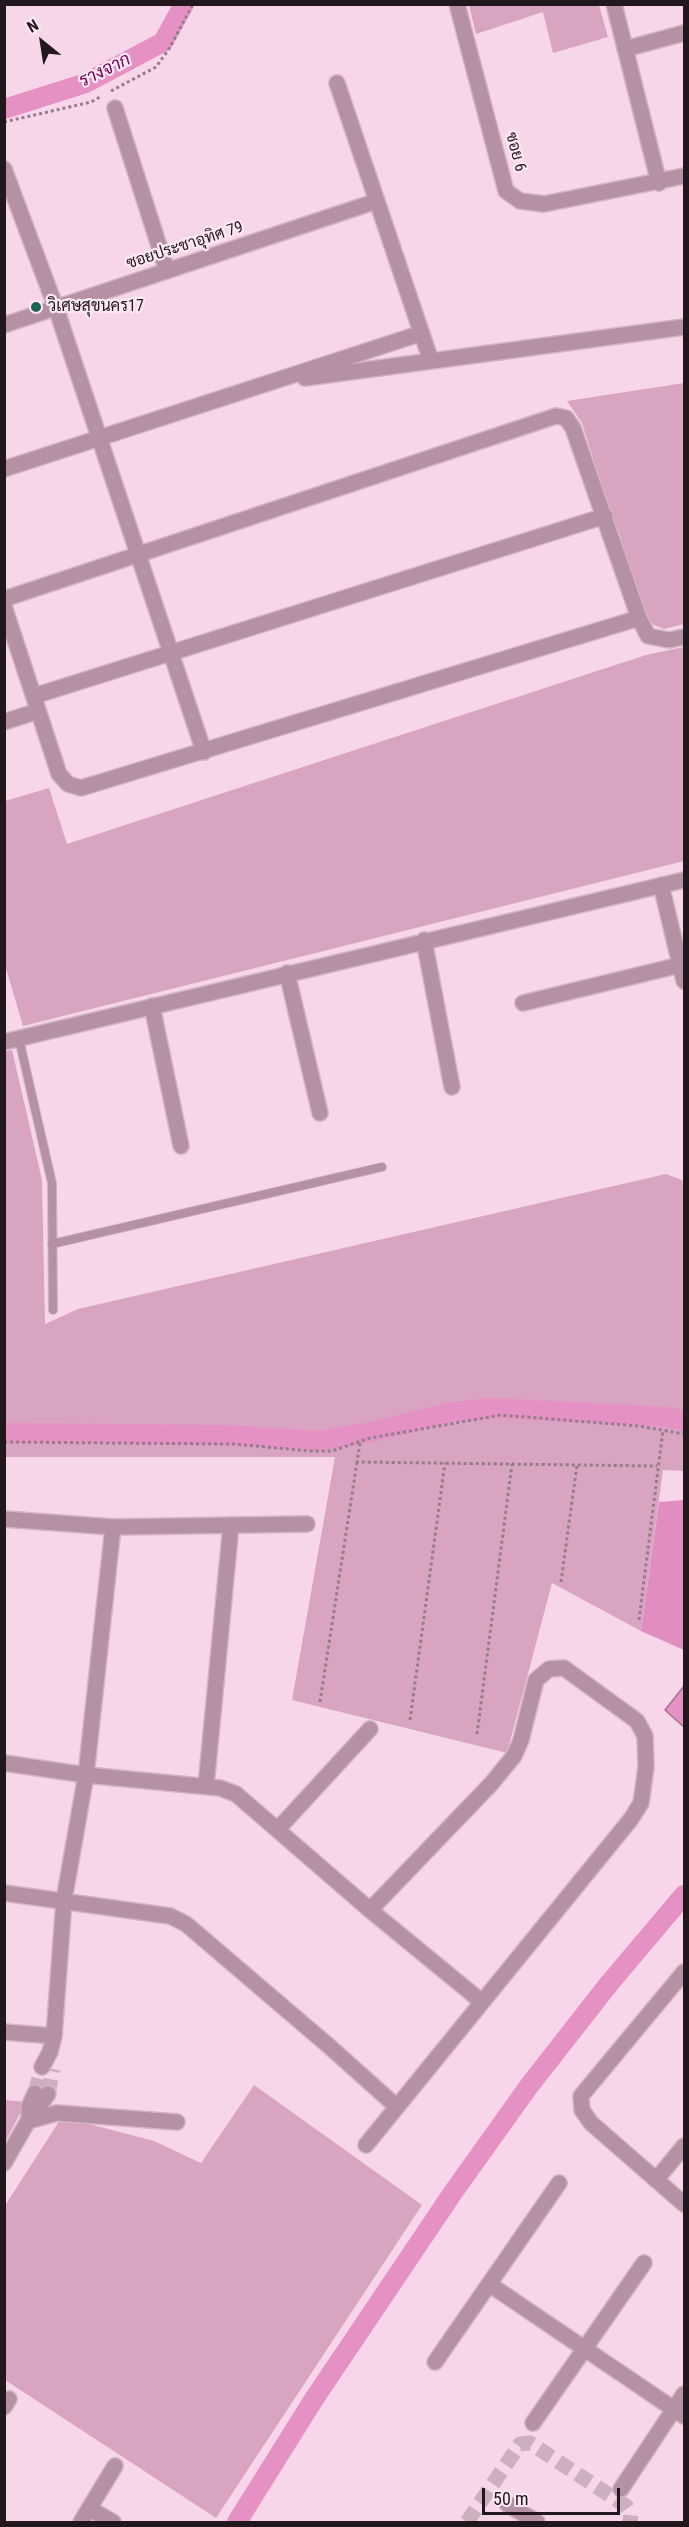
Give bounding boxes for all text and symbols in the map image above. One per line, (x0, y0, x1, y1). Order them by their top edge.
north arrow (12, 12, 72, 72)
text: N (24, 15, 42, 37)
water label: รางจาก (76, 49, 134, 93)
street label: ซอย 6 (501, 130, 529, 174)
street label: ซอยประชาอุทิศ 79 (124, 218, 246, 274)
place label: วิเศษสุขนคร17 (48, 297, 144, 317)
marker: วิเศษสุขนคร17 (29, 300, 43, 314)
scale bar (485, 2476, 623, 2514)
text: 50 m (493, 2488, 528, 2509)

